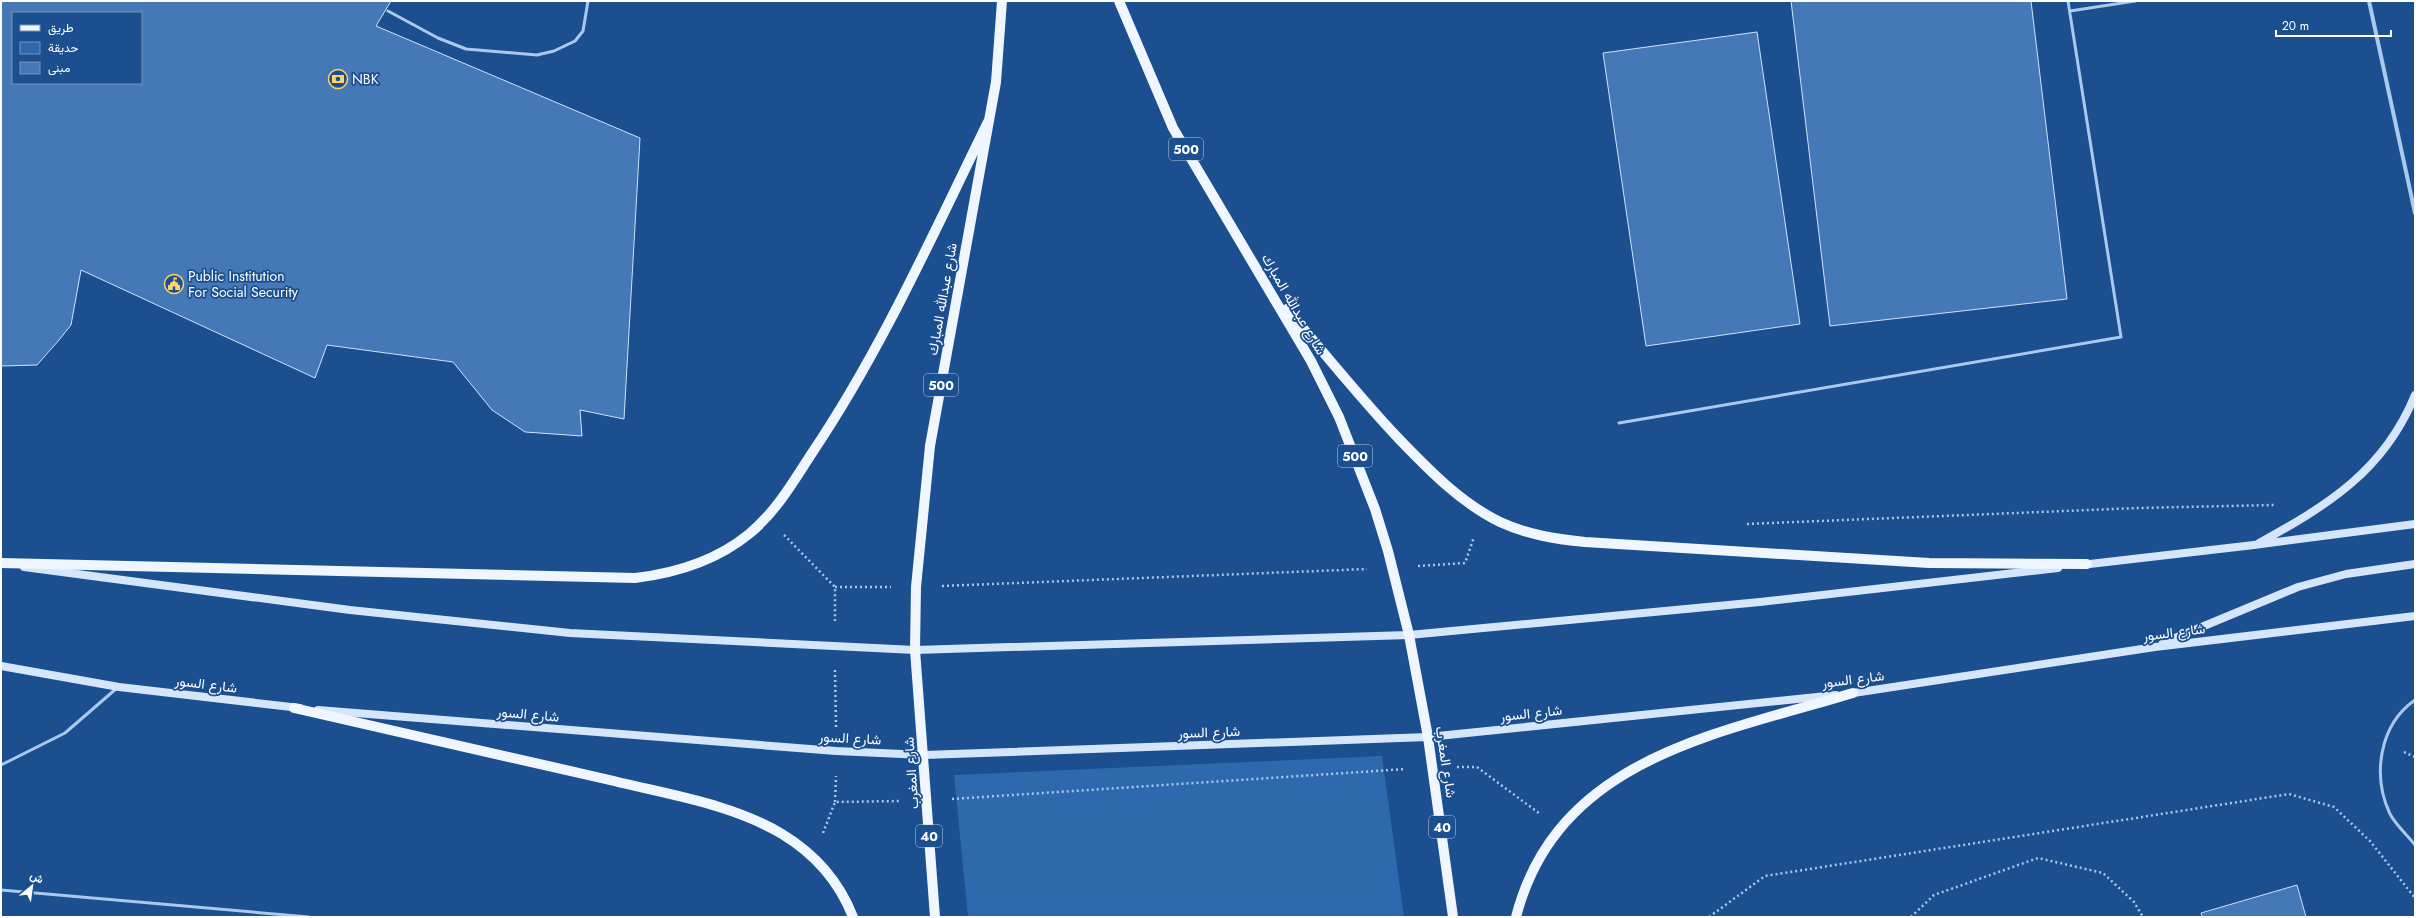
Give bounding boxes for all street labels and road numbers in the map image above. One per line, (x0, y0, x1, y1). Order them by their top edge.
road number: 500 (1169, 138, 1203, 160)
street label: شارع عبدالله المبارك (922, 241, 963, 357)
street label: شارع عبدالله المبارك (1256, 250, 1331, 359)
road number: 500 (924, 374, 958, 396)
road number: 500 (1338, 445, 1372, 467)
street label: شارع السور (2141, 618, 2206, 647)
street label: شارع السور (1820, 665, 1885, 694)
street label: شارع السور (173, 670, 238, 699)
street label: شارع السور (1498, 700, 1563, 727)
street label: شارع السور (495, 701, 560, 728)
street label: شارع السور (1176, 721, 1241, 744)
street label: شارع المغرب (1429, 725, 1462, 799)
street label: شارع السور (817, 726, 882, 751)
street label: شارع المغرب (899, 736, 924, 810)
road number: 40 (1429, 816, 1455, 838)
road number: 40 (916, 825, 942, 847)

